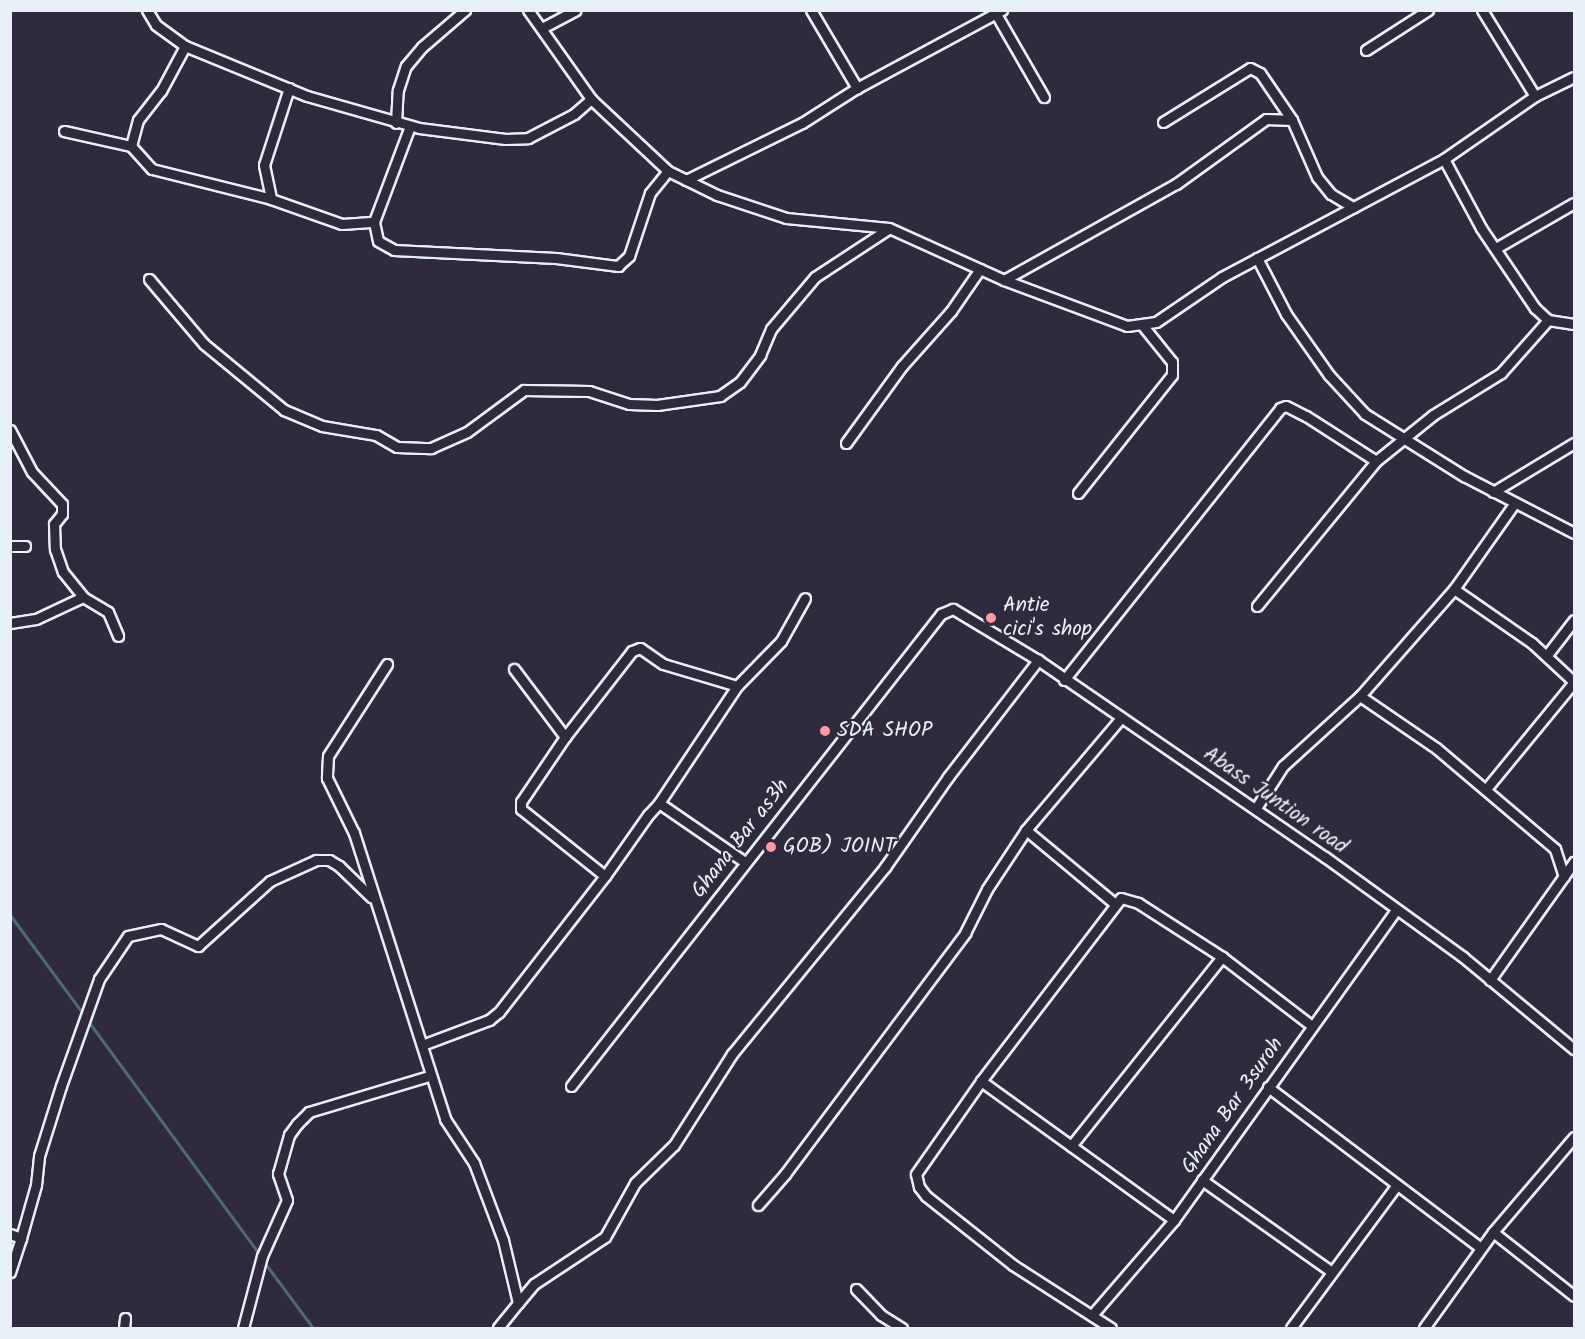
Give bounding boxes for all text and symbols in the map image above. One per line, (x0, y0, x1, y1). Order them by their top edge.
place label: Antie cici's shop (1003, 593, 1092, 643)
marker: Antie cici's shop (984, 611, 998, 625)
place label: SDA SHOP (837, 718, 932, 744)
marker: SDA SHOP (818, 724, 832, 738)
street label: Abass Juntion road (1198, 742, 1352, 860)
street label: Ghana Bar as3h (687, 774, 795, 904)
place label: GOB) JOINT (783, 834, 896, 860)
marker: GOB) JOINT (764, 840, 778, 854)
street label: Ghana Bar 3suroh (1177, 1033, 1289, 1179)

